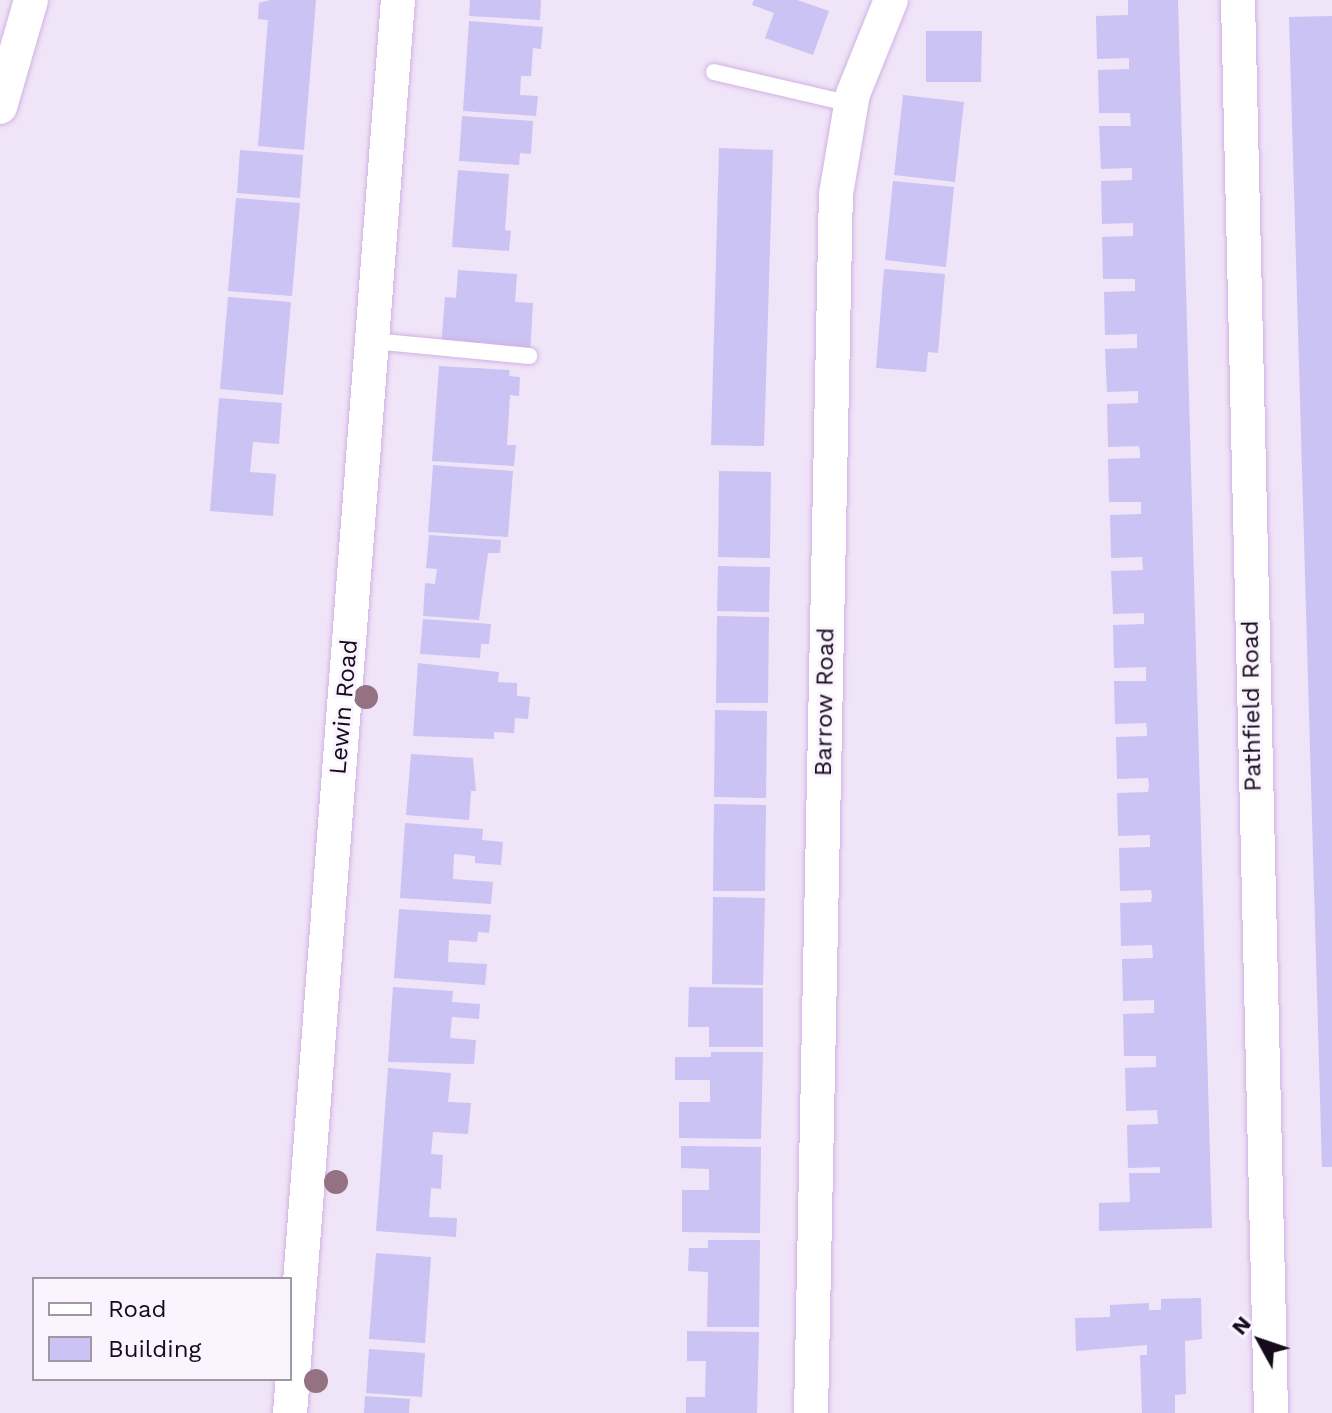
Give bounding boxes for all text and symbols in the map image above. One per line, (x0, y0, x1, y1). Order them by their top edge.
street label: Pathfield Road (1236, 620, 1268, 792)
street label: Barrow Road (809, 627, 841, 777)
street label: Lewin Road (324, 638, 364, 776)
legend (32, 1277, 292, 1381)
text: Road (108, 1295, 167, 1323)
north arrow (1220, 1301, 1300, 1381)
text: N (1226, 1311, 1256, 1340)
text: Building (108, 1335, 201, 1363)

